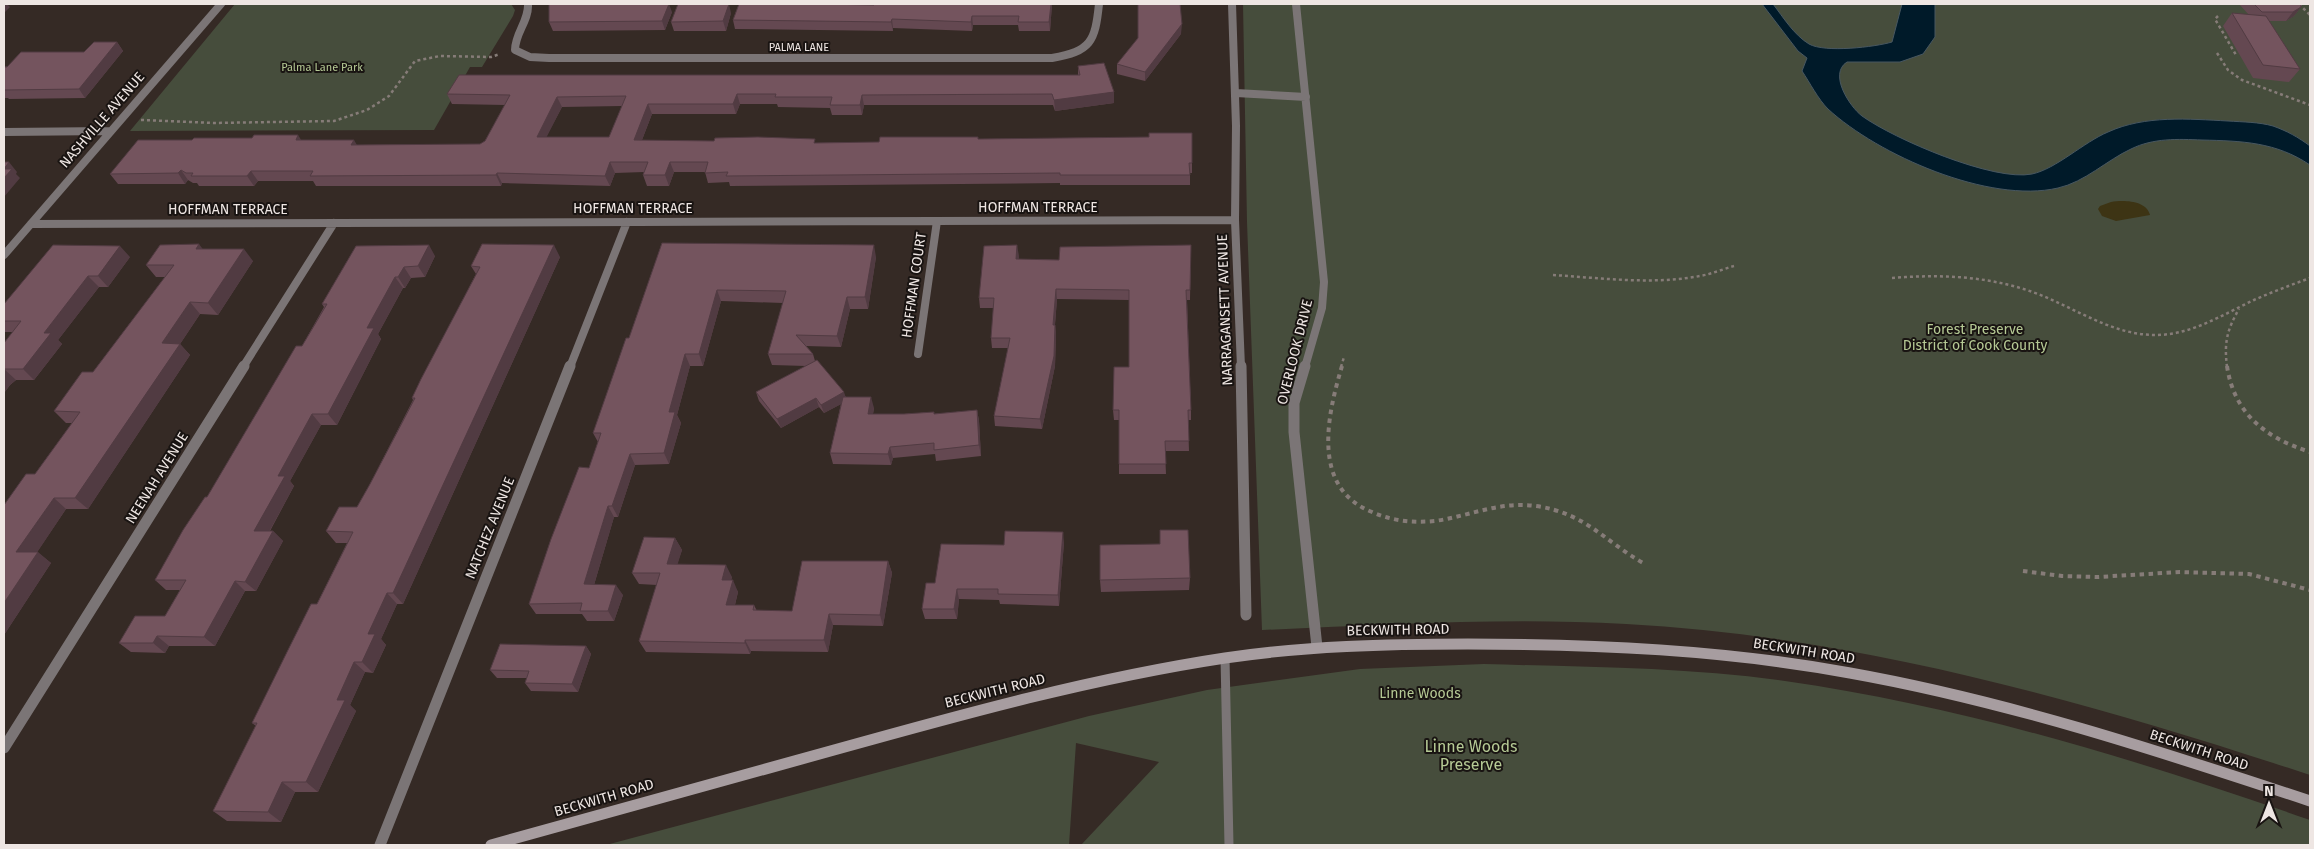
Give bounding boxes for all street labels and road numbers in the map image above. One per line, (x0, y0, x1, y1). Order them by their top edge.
street label: PALMA LANE (769, 41, 829, 54)
street label: NASHVILLE AVENUE (56, 69, 148, 171)
street label: HOFFMAN TERRACE (978, 199, 1098, 216)
street label: HOFFMAN TERRACE (573, 200, 693, 217)
street label: HOFFMAN TERRACE (168, 201, 288, 218)
street label: HOFFMAN COURT (898, 230, 930, 339)
street label: NARRAGANSETT AVENUE (1214, 234, 1236, 386)
street label: OVERLOOK DRIVE (1274, 298, 1316, 406)
street label: NEENAH AVENUE (122, 429, 192, 527)
street label: NATCHEZ AVENUE (462, 474, 518, 582)
street label: BECKWITH ROAD (1346, 621, 1450, 639)
street label: BECKWITH ROAD (1752, 635, 1856, 667)
street label: BECKWITH ROAD (943, 670, 1047, 712)
street label: BECKWITH ROAD (2147, 726, 2251, 774)
street label: BECKWITH ROAD (552, 776, 656, 820)

